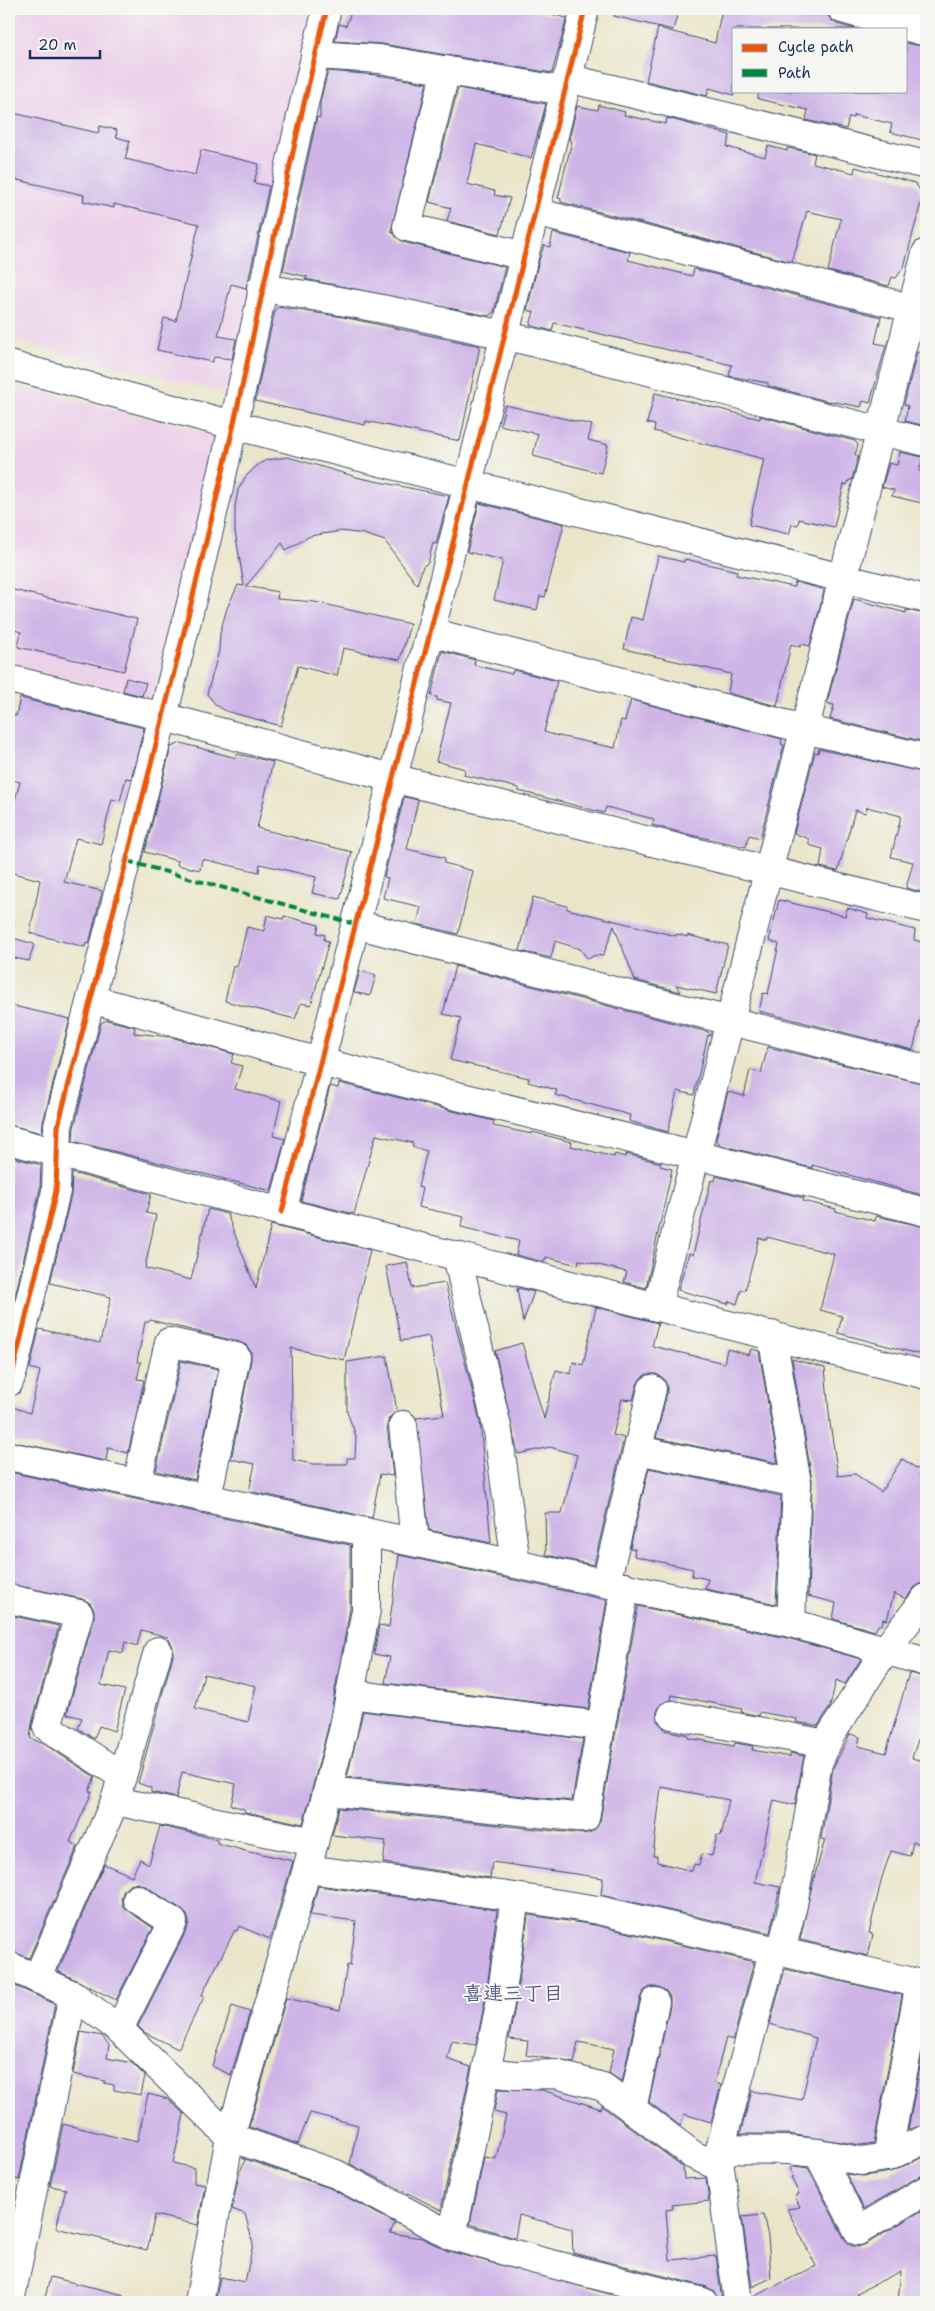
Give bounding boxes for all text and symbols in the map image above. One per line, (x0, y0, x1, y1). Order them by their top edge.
scale bar (30, 28, 100, 60)
legend (732, 28, 908, 92)
text: 20 m (38, 35, 77, 55)
text: Cycle path (778, 37, 854, 57)
text: Path (778, 63, 811, 83)
district label: 喜連三丁目 (463, 1980, 563, 2006)

